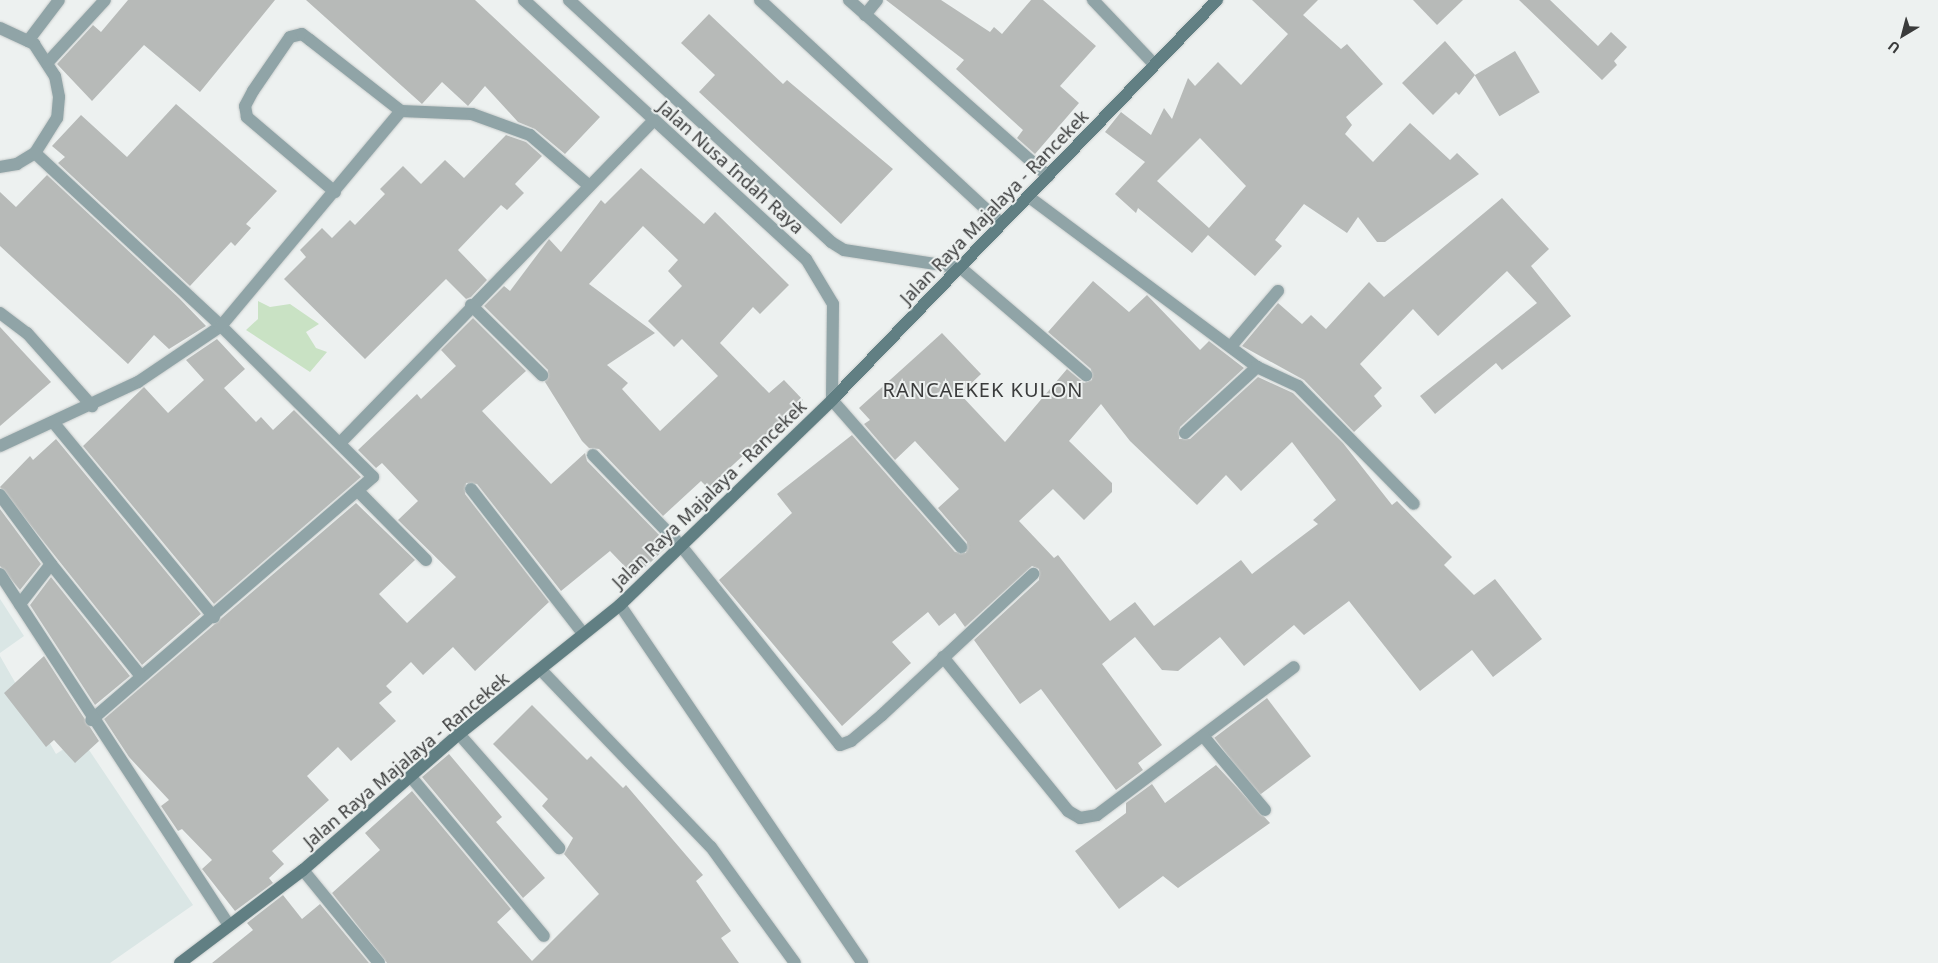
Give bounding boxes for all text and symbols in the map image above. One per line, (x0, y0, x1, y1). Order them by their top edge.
north arrow (1878, 10, 1928, 60)
text: U (1884, 37, 1904, 58)
street label: Jalan Nusa Indah Raya (654, 96, 808, 238)
street label: Jalan Raya Majalaya - Rancekek (895, 105, 1093, 309)
district label: RANCAEKEK KULON (881, 377, 1085, 401)
street label: Jalan Raya Majalaya - Rancekek (607, 395, 811, 593)
street label: Jalan Raya Majalaya - Rancekek (299, 668, 513, 852)

